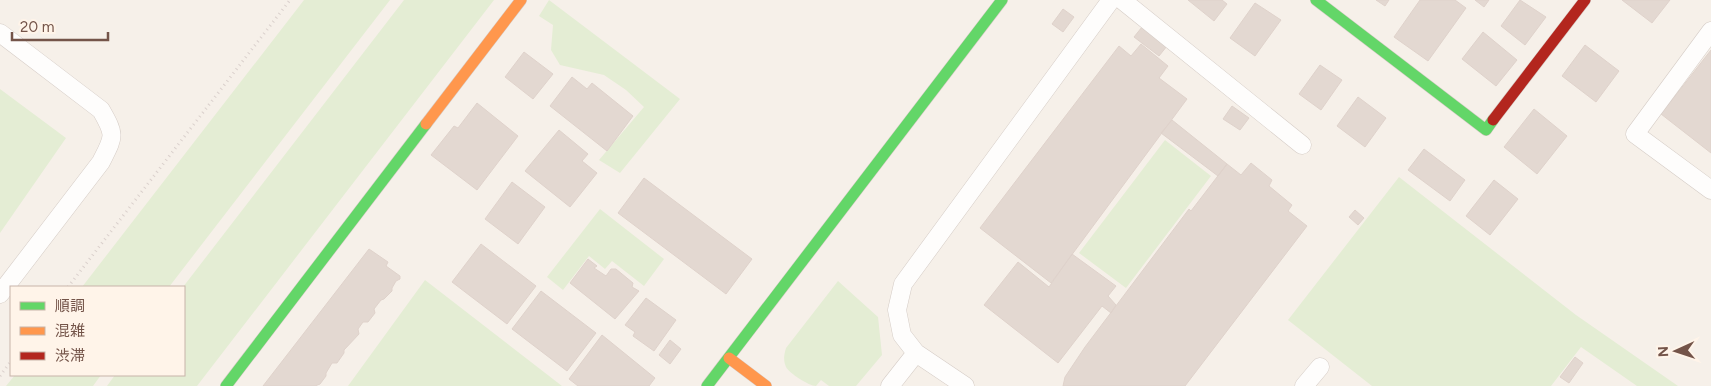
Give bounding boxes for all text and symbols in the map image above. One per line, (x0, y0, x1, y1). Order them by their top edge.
scale bar (12, 10, 109, 42)
text: 20 m (20, 18, 54, 36)
legend (10, 286, 185, 376)
text: 順調 (55, 297, 85, 315)
text: 混雑 (55, 322, 85, 340)
north arrow (1651, 326, 1701, 376)
text: N (1655, 346, 1672, 358)
text: 渋滞 (55, 347, 85, 365)

